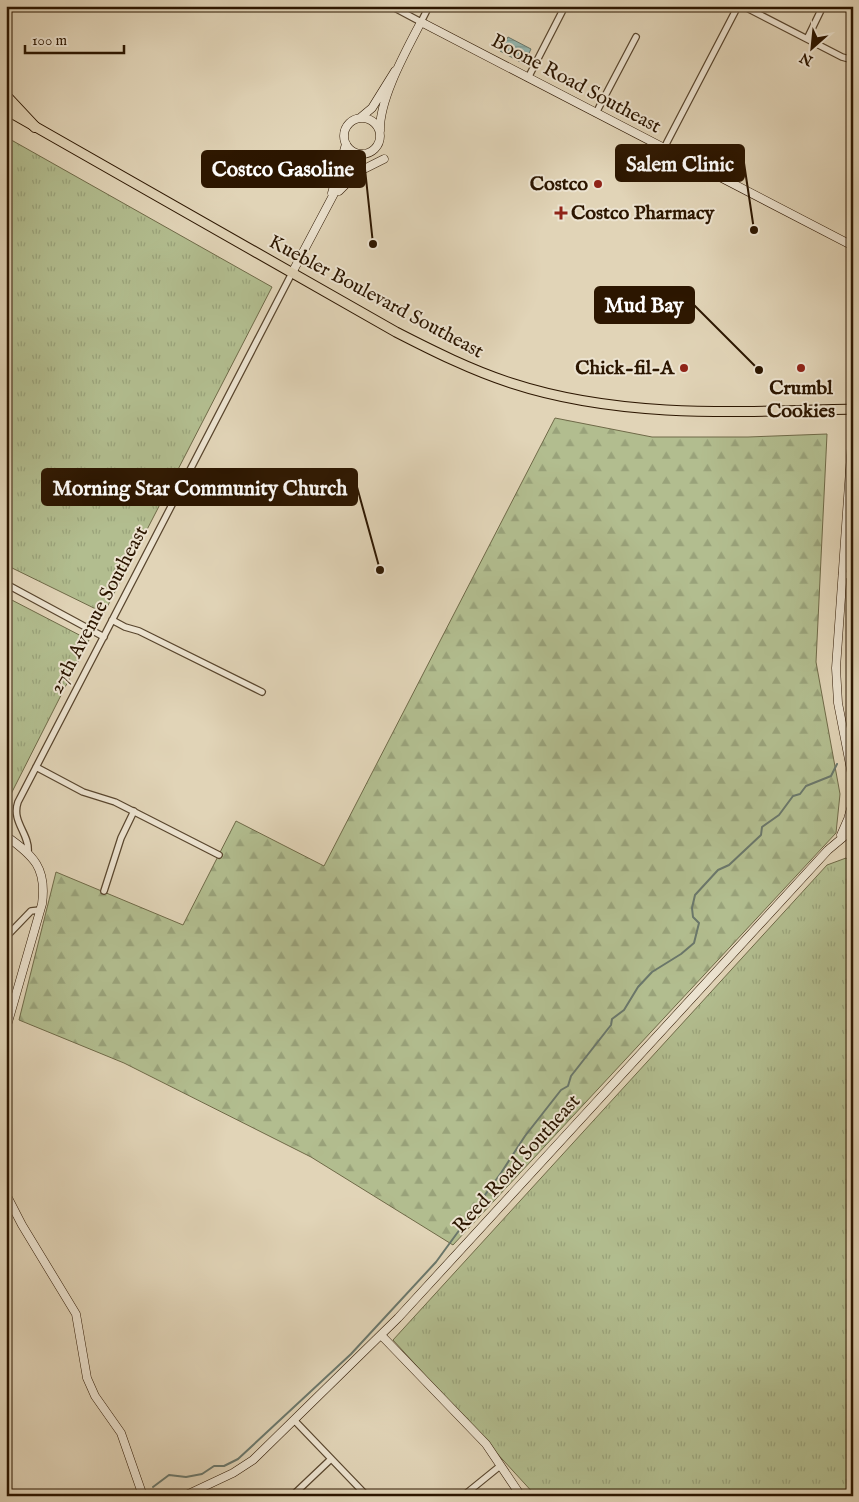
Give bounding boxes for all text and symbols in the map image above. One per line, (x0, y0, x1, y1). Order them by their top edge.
scale bar (25, 22, 124, 54)
north arrow (786, 22, 836, 72)
street label: Boone Road Southeast (487, 29, 665, 139)
text: 100 m (32, 31, 68, 50)
text: N (797, 48, 817, 70)
callout: Salem Clinic (616, 145, 744, 181)
callout: Costco Gasoline (202, 151, 365, 187)
text: Salem Clinic (626, 152, 734, 179)
text: Costco Gasoline (212, 157, 355, 184)
place label: Costco (530, 172, 588, 197)
marker: Costco (592, 178, 604, 190)
place label: Costco Pharmacy (571, 201, 716, 226)
marker: Costco Pharmacy (555, 207, 567, 219)
street label: Kuebler Boulevard Southeast (264, 230, 488, 364)
callout: Mud Bay (595, 287, 694, 323)
text: Mud Bay (604, 293, 684, 320)
place label: Chick-fil-A (575, 356, 675, 381)
marker: Chick-fil-A (678, 362, 690, 374)
marker: Crumbl Cookies (795, 362, 807, 374)
place label: Crumbl Cookies (767, 376, 835, 424)
callout: Morning Star Community Church (42, 469, 357, 505)
text: Morning Star Community Church (52, 476, 348, 503)
street label: 27th Avenue Southeast (44, 522, 154, 698)
street label: Reed Road Southeast (448, 1089, 586, 1239)

